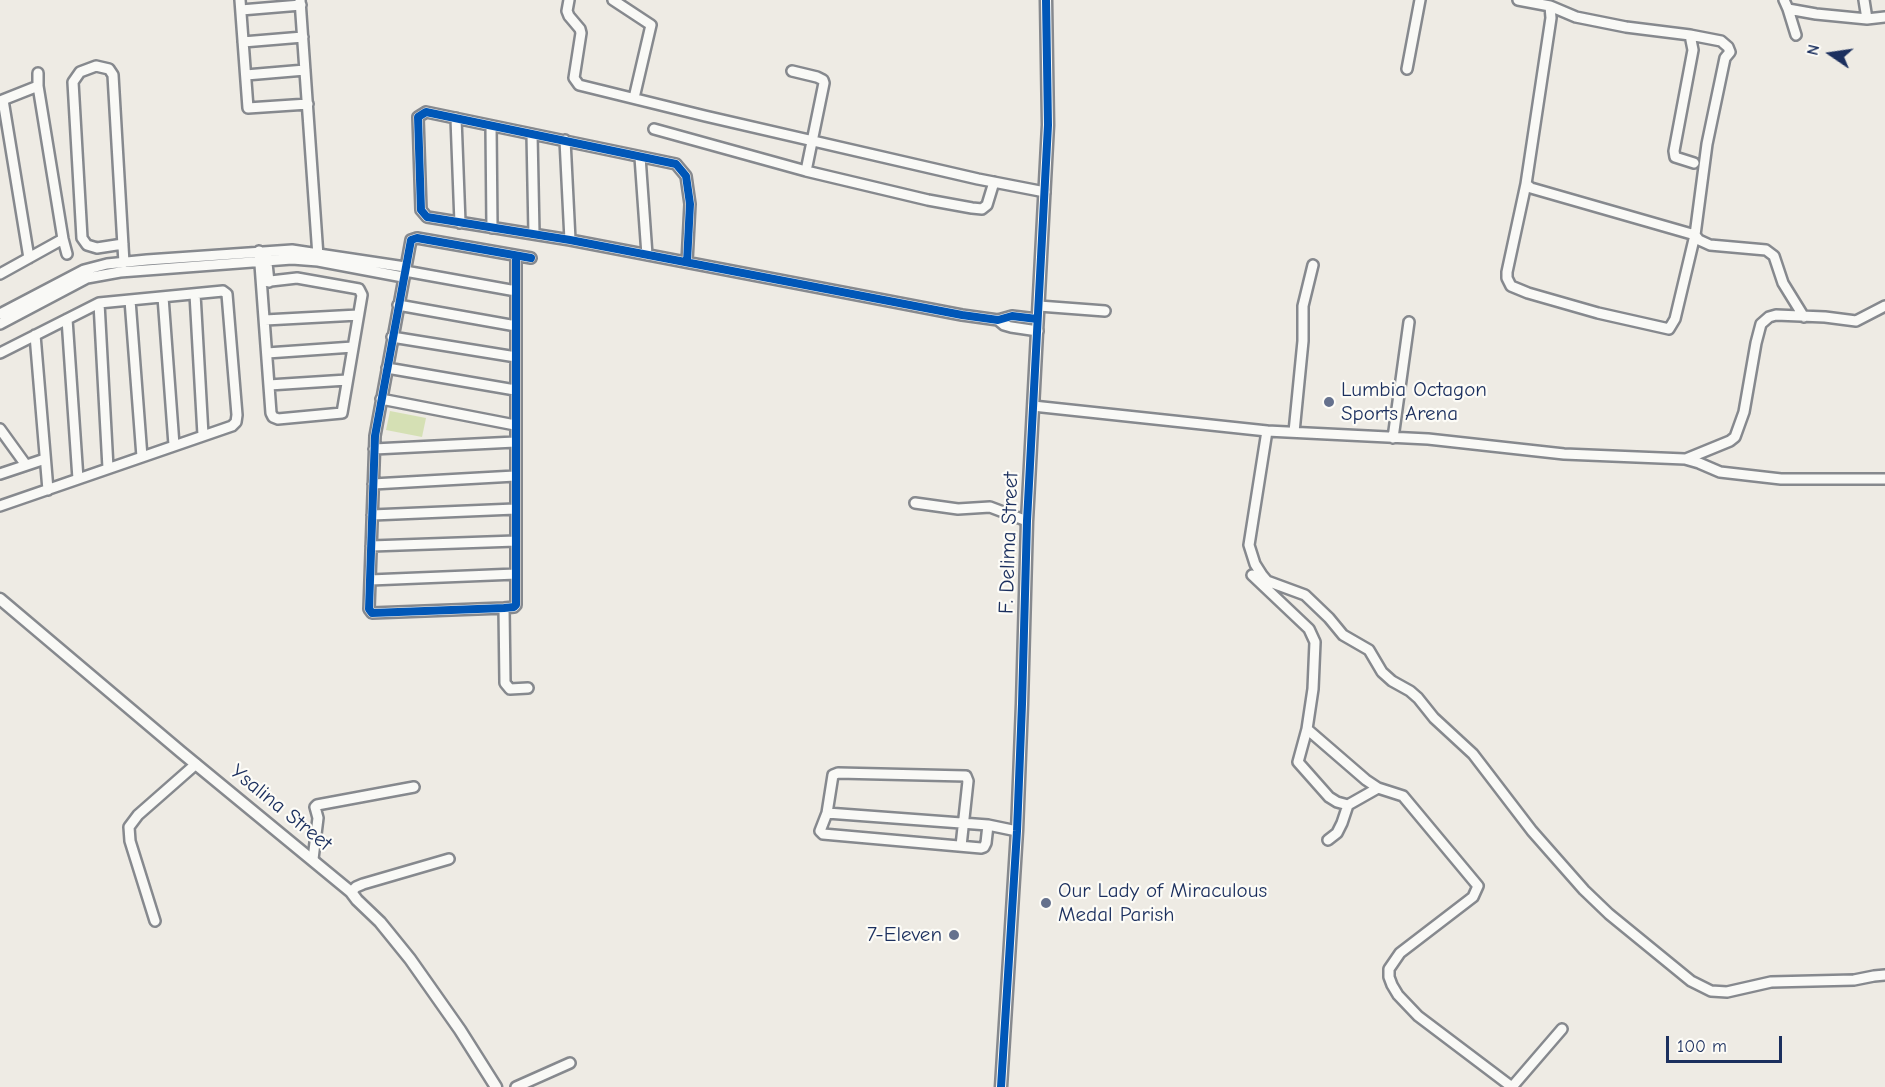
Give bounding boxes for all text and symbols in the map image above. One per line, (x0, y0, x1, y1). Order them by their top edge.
north arrow (1801, 24, 1861, 84)
text: N (1804, 43, 1823, 57)
place label: Lumbia Octagon Sports Arena (1341, 377, 1487, 427)
marker: Lumbia Octagon Sports Arena (1322, 395, 1336, 409)
street label: F. Delima Street (994, 471, 1024, 615)
street label: Ysalina Street (225, 759, 337, 857)
place label: Our Lady of Miraculous Medal Parish (1058, 878, 1267, 928)
marker: Our Lady of Miraculous Medal Parish (1039, 896, 1053, 910)
place label: 7-Eleven (867, 922, 942, 948)
marker: 7-Eleven (947, 928, 961, 942)
scale bar (1669, 1024, 1784, 1062)
text: 100 m (1677, 1036, 1727, 1057)

